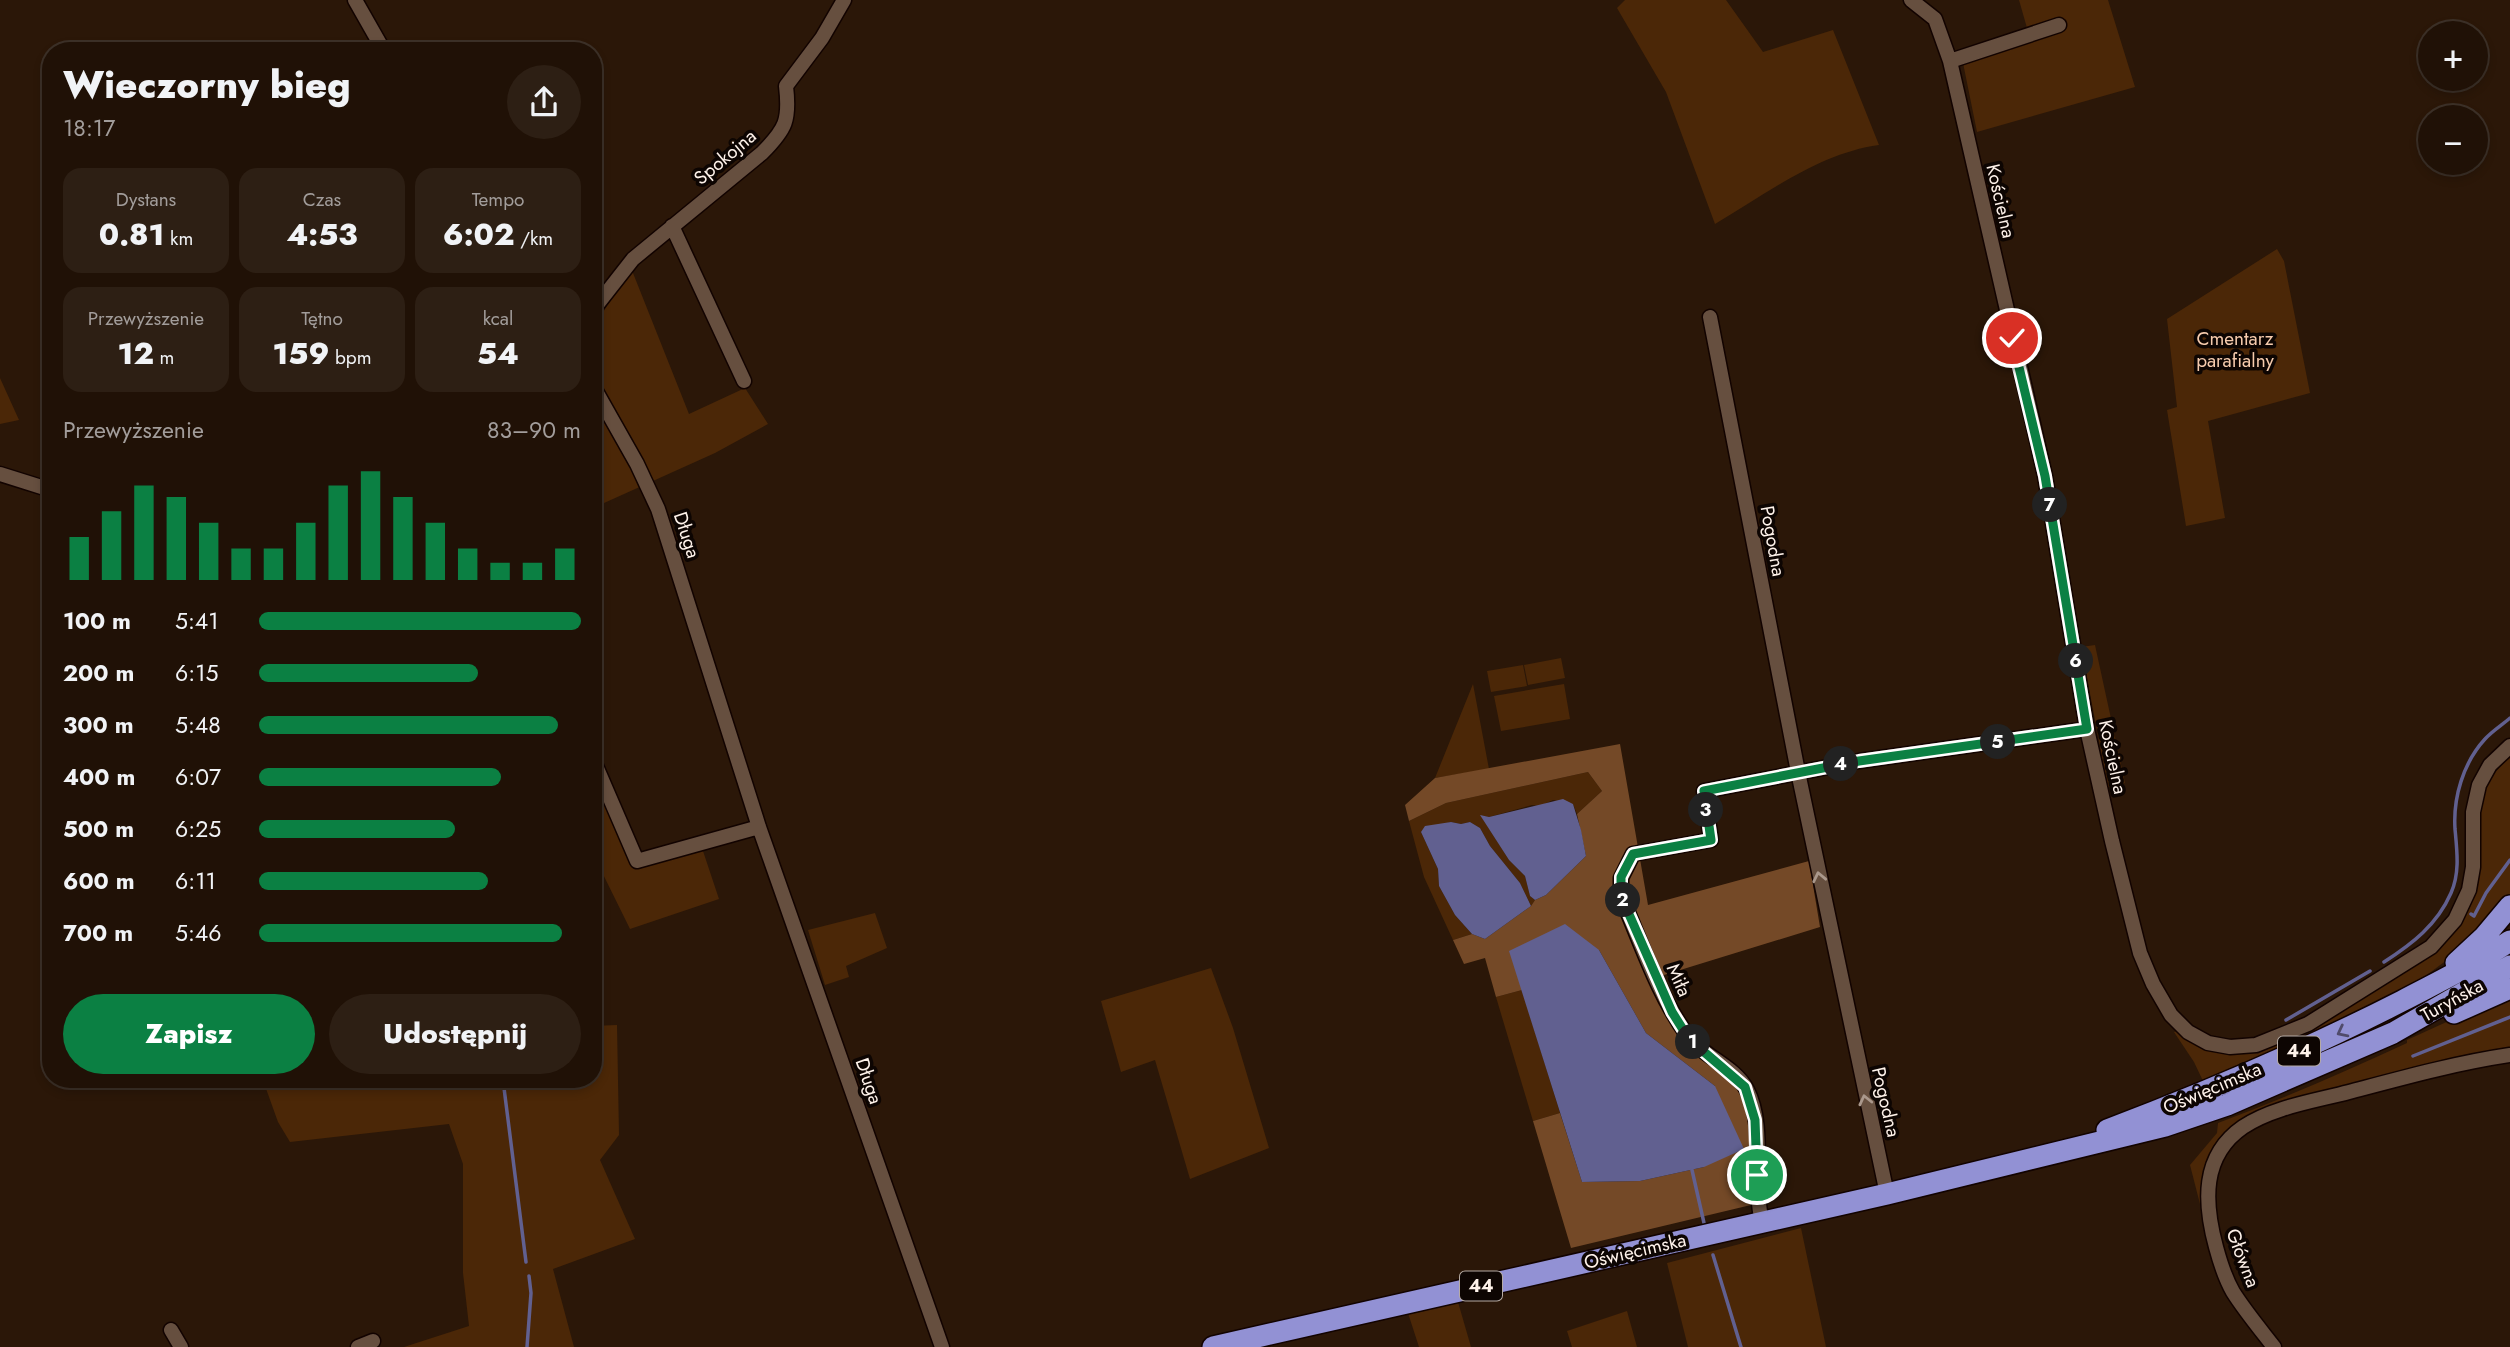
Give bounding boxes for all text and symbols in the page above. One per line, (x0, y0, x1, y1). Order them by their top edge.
map controls (2418, 21, 2488, 175)
button: + (2418, 21, 2488, 91)
text: Wieczorny bieg (63, 57, 351, 112)
button: share (507, 65, 581, 139)
button: − (2418, 105, 2488, 175)
text: 18:17 (63, 111, 115, 145)
street label: Spokojna (688, 123, 762, 191)
street label: Kościelna (1979, 161, 2023, 241)
text: Dystans (116, 186, 176, 213)
text: Czas (303, 186, 341, 213)
text: Tempo (472, 186, 524, 213)
text: 0.81 (99, 213, 164, 256)
text: 4:53 (286, 213, 358, 256)
text: 6:02 (443, 213, 515, 256)
text: km (164, 225, 193, 252)
text: /km (515, 225, 553, 252)
text: Przewyższenie (88, 305, 204, 332)
text: Tętno (301, 305, 343, 332)
text: kcal (483, 305, 513, 332)
pin (1982, 308, 2042, 368)
icon: check (1993, 319, 2031, 357)
park label: Cmentarz parafialny (2196, 325, 2275, 374)
text: 12 (118, 332, 154, 375)
text: 159 (273, 332, 329, 375)
text: 54 (477, 332, 519, 375)
text: m (154, 344, 174, 371)
text: bpm (329, 344, 371, 371)
text: Przewyższenie (63, 413, 204, 447)
text: 83–90 m (487, 413, 581, 447)
pin: 7 (2032, 488, 2068, 522)
text: 7 (2044, 491, 2055, 518)
street label: Pogodna (1754, 504, 1792, 578)
street label: Długa (667, 508, 707, 562)
text: 100 m (63, 604, 131, 638)
text: 5:41 (175, 604, 219, 638)
pin: 6 (2058, 644, 2094, 678)
text: 6 (2069, 647, 2082, 674)
text: 200 m (63, 656, 134, 690)
text: 6:15 (175, 656, 218, 690)
text: 300 m (63, 708, 134, 742)
text: 5:48 (175, 708, 221, 742)
street label: Kościelna (2092, 717, 2134, 797)
pin: 5 (1980, 724, 2016, 760)
text: 5 (1991, 728, 2004, 755)
pin: 4 (1824, 746, 1858, 782)
text: 4 (1834, 750, 1847, 777)
text: 400 m (63, 760, 135, 794)
text: 6:07 (175, 760, 221, 794)
pin: 3 (1688, 792, 1724, 828)
text: 3 (1700, 796, 1711, 823)
text: 500 m (63, 812, 134, 846)
text: 6:25 (175, 812, 221, 846)
text: 600 m (63, 864, 135, 898)
text: 6:11 (175, 864, 216, 898)
one-way arrow (1813, 871, 1827, 883)
pin: 2 (1606, 883, 1640, 918)
text: 2 (1616, 886, 1629, 913)
text: 700 m (63, 916, 133, 950)
text: 5:46 (175, 916, 222, 950)
street label: Miła (1660, 959, 1698, 1001)
street label: Turyńska (2416, 972, 2488, 1028)
button: Zapisz (63, 994, 315, 1074)
button: Udostępnij (329, 994, 581, 1074)
pin: 1 (1676, 1024, 1710, 1060)
one-way arrow (2336, 1024, 2349, 1037)
text: 1 (1688, 1028, 1697, 1055)
road number: 44 (2278, 1036, 2320, 1066)
street label: Długa (849, 1054, 889, 1108)
street label: Oświęcimska (2159, 1055, 2265, 1121)
street label: Pogodna (1865, 1064, 1907, 1140)
one-way arrow (1859, 1094, 1874, 1106)
pin (1727, 1145, 1787, 1205)
icon: arrive (1738, 1156, 1776, 1194)
street label: Główna (2219, 1225, 2267, 1291)
street label: Oświęcimska (1581, 1226, 1689, 1276)
road number: 44 (1460, 1272, 1502, 1301)

